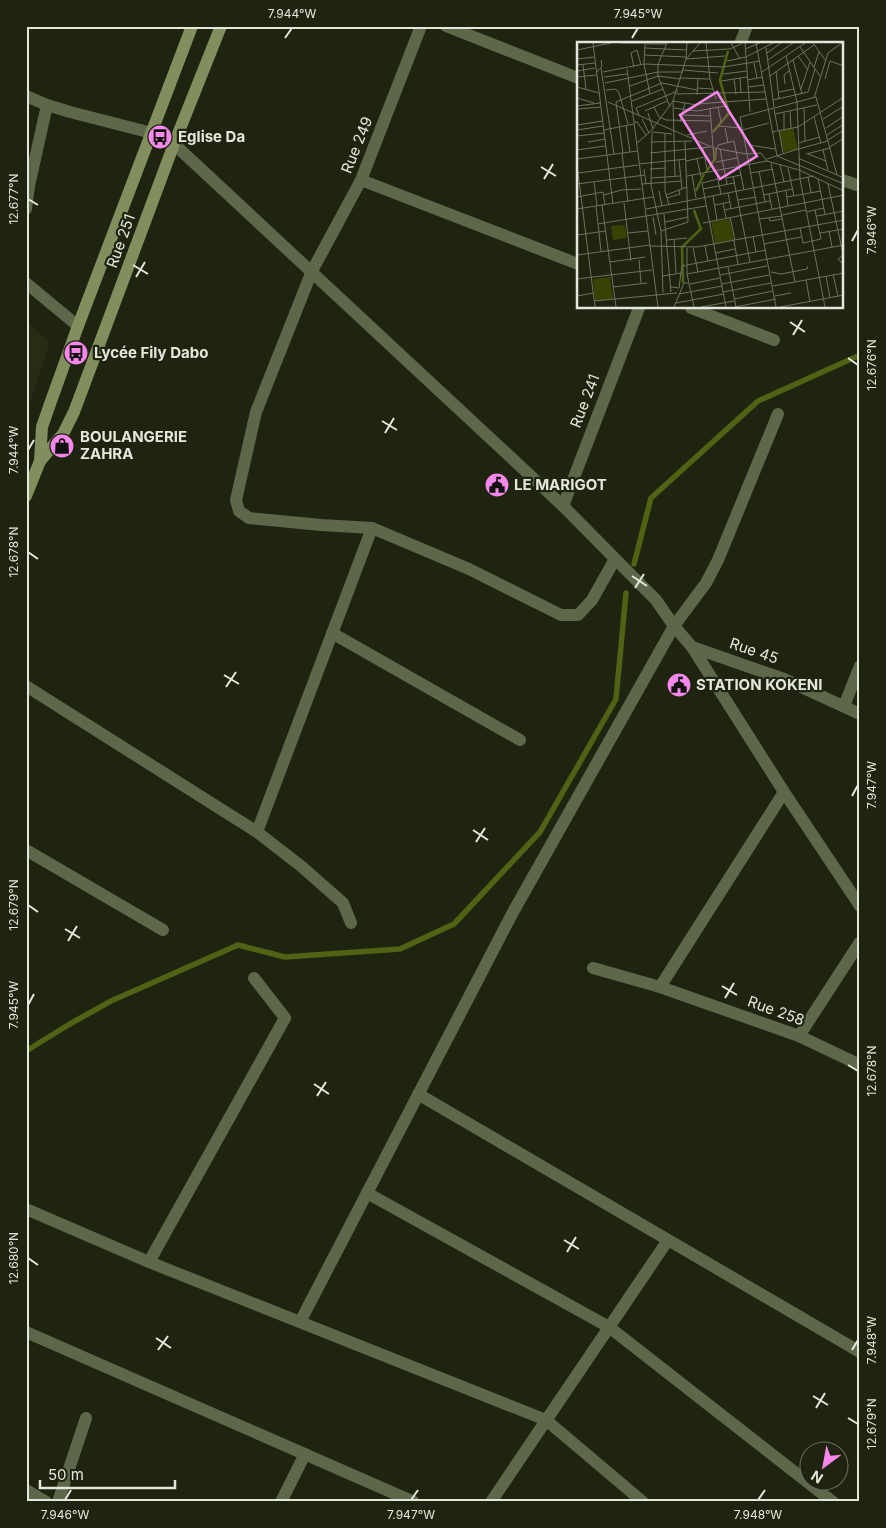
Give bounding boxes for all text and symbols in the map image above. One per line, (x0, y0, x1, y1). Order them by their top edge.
text: 7.944°W (268, 6, 317, 21)
text: 7.945°W (614, 6, 662, 21)
inset map (577, 42, 844, 309)
street label: Rue 249 (337, 114, 376, 176)
bus stop icon: Eglise Da (147, 124, 173, 150)
place label: Eglise Da (178, 127, 245, 146)
text: 12.677°N (6, 173, 21, 225)
text: 7.946°W (864, 206, 879, 254)
street label: Rue 251 (102, 211, 139, 270)
text: 12.676°N (864, 339, 879, 391)
bus stop icon: Lycée Fily Dabo (63, 340, 89, 366)
place label: Lycée Fily Dabo (94, 343, 208, 362)
street label: Rue 241 (566, 371, 603, 430)
text: 7.944°W (6, 425, 21, 474)
place label: BOULANGERIE ZAHRA (80, 427, 187, 463)
shop icon: BOULANGERIE ZAHRA (49, 433, 75, 459)
public building icon: LE MARIGOT (484, 472, 510, 498)
place label: LE MARIGOT (514, 475, 607, 494)
text: 12.678°N (6, 526, 21, 578)
street label: Rue 45 (727, 633, 781, 668)
public building icon: STATION KOKENI (666, 672, 692, 698)
place label: STATION KOKENI (696, 675, 822, 694)
text: 7.947°W (864, 761, 879, 809)
text: 12.679°N (6, 879, 21, 931)
text: 7.945°W (6, 981, 21, 1029)
street label: Rue 258 (745, 992, 807, 1030)
text: 12.678°N (864, 1045, 879, 1097)
text: 12.680°N (6, 1232, 21, 1284)
text: 7.948°W (864, 1316, 879, 1364)
text: 12.679°N (864, 1398, 879, 1450)
north arrow (798, 1440, 848, 1490)
scale bar (40, 1458, 175, 1490)
text: 50 m (48, 1465, 84, 1484)
text: N (808, 1467, 826, 1487)
text: 7.946°W (41, 1507, 89, 1522)
text: 7.947°W (387, 1507, 435, 1522)
text: 7.948°W (734, 1507, 782, 1522)

